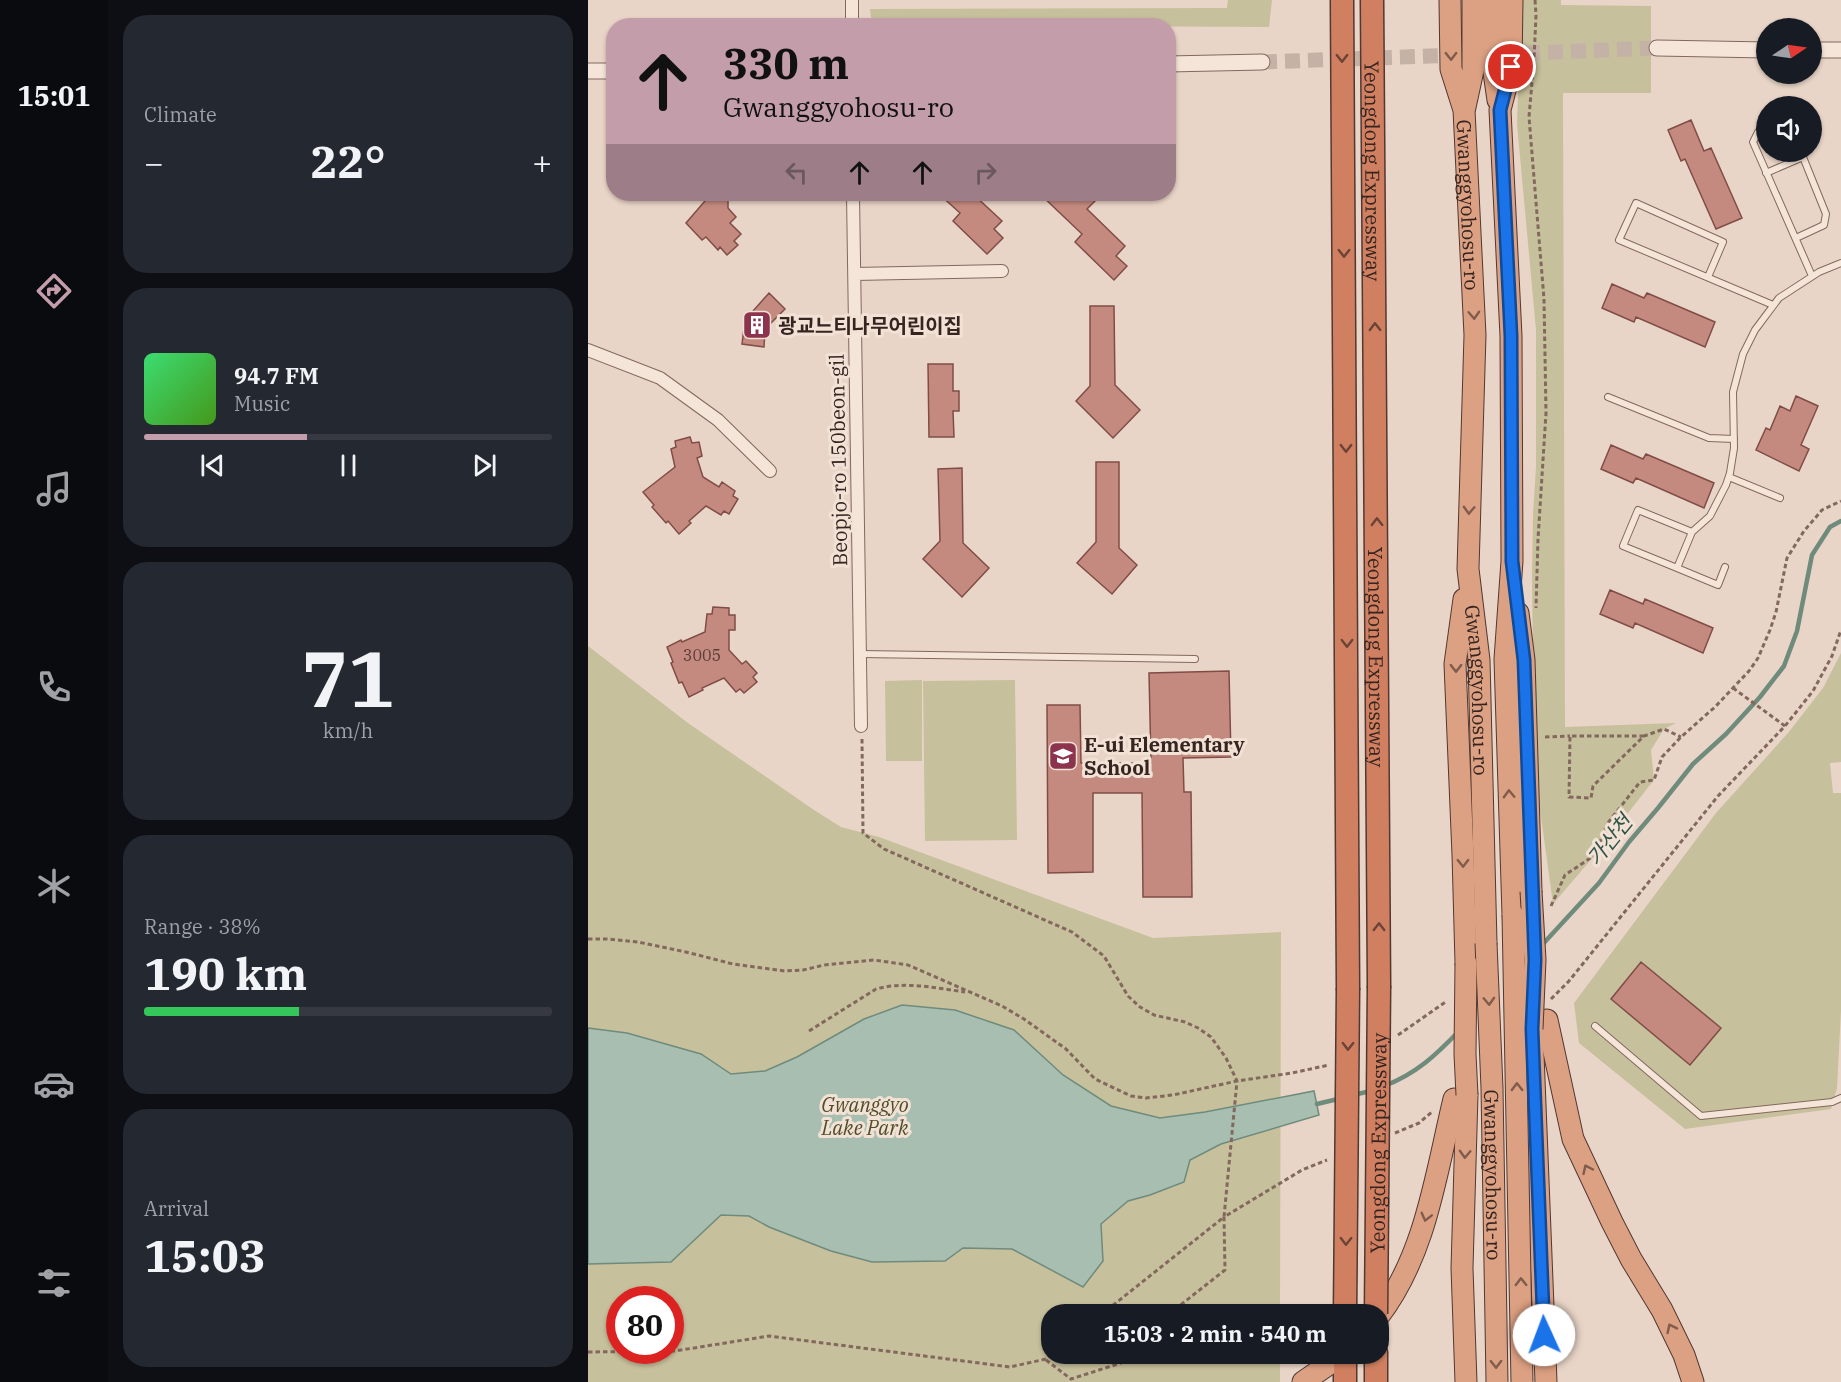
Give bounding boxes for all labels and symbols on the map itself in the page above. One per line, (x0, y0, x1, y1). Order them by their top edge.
north arrow (1756, 18, 1822, 84)
pin (1485, 41, 1536, 92)
one-way arrow (1445, 52, 1457, 61)
one-way arrow (1336, 54, 1348, 63)
street label: Yeongdong Expressway (1359, 61, 1387, 282)
street label: Gwanggyohosu-ro (1451, 119, 1486, 291)
one-way arrow (1338, 249, 1350, 258)
building icon: 광교느티나무어린이집 (741, 309, 773, 341)
one-way arrow (1468, 311, 1481, 320)
place label: 광교느티나무어린이집 (778, 312, 962, 339)
one-way arrow (1369, 323, 1381, 332)
street label: Beopjo-ro 150beon-gil (823, 354, 853, 566)
one-way arrow (1340, 444, 1352, 453)
one-way arrow (1463, 506, 1476, 515)
one-way arrow (1370, 518, 1383, 527)
street label: Yeongdong Expressway (1362, 547, 1391, 768)
street label: Gwanggyohosu-ro (1459, 603, 1495, 776)
one-way arrow (1341, 639, 1353, 648)
house number: 3005 (683, 645, 721, 665)
one-way arrow (1450, 664, 1462, 673)
place label: E-ui Elementary School (1084, 731, 1245, 781)
school or university icon: E-ui Elementary School (1047, 740, 1079, 772)
one-way arrow (1503, 789, 1516, 798)
water label: 가산천 (1580, 807, 1640, 871)
one-way arrow (1457, 859, 1470, 868)
one-way arrow (1373, 923, 1385, 932)
one-way arrow (1482, 997, 1495, 1006)
street label: Yeongdong Expressway (1363, 1032, 1392, 1253)
one-way arrow (1342, 1042, 1354, 1051)
one-way arrow (1511, 1082, 1524, 1091)
street label: Gwanggyohosu-ro (1479, 1089, 1508, 1261)
park label: Gwanggyo Lake Park (820, 1091, 909, 1141)
one-way arrow (1459, 1149, 1472, 1158)
one-way arrow (1582, 1164, 1594, 1175)
one-way arrow (1420, 1212, 1433, 1222)
one-way arrow (1340, 1237, 1352, 1246)
one-way arrow (1515, 1277, 1527, 1286)
speed limit sign: 80 (606, 1286, 684, 1364)
position arrow (1512, 1303, 1576, 1367)
one-way arrow (1666, 1324, 1678, 1335)
one-way arrow (1490, 1360, 1503, 1369)

